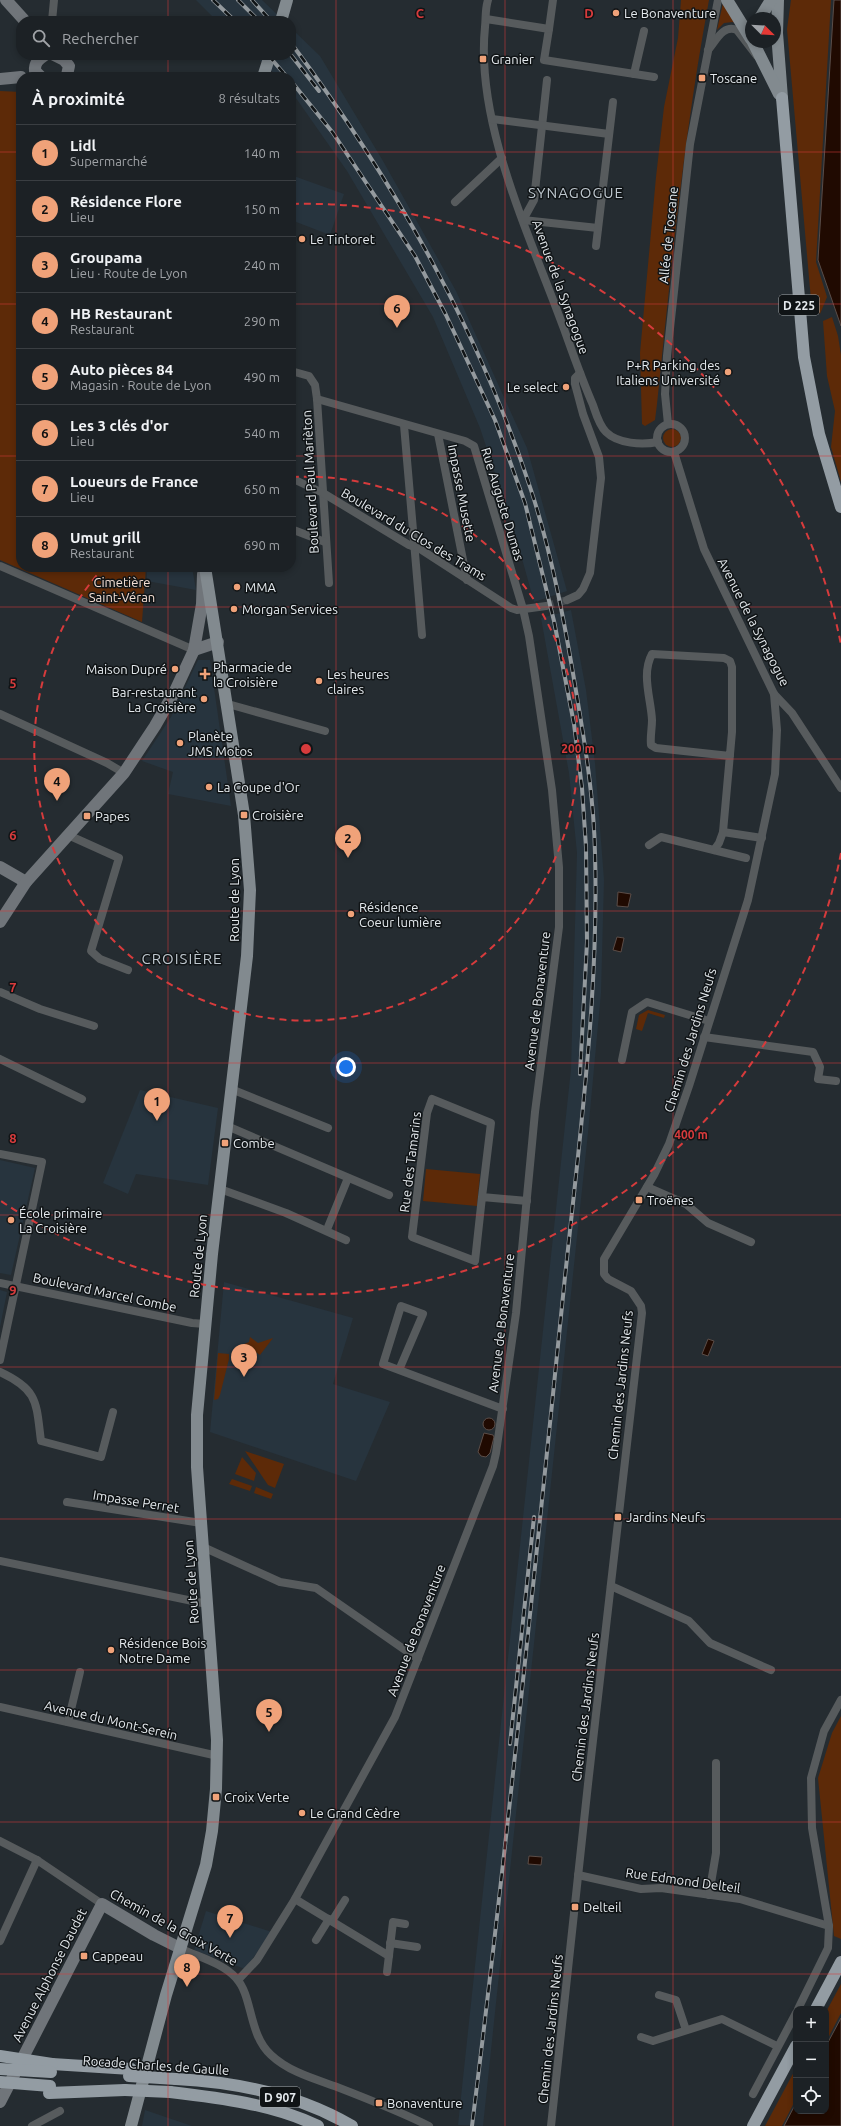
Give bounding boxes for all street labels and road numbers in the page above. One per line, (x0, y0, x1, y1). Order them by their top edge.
street label: Allée de Toscane (656, 186, 680, 284)
street label: Avenue de la Synagogue (530, 218, 592, 356)
road number: D 225 (779, 295, 819, 315)
street label: Boulevard Paul Marièton (299, 410, 321, 554)
street label: Impasse Musette (446, 443, 478, 543)
street label: Rue Auguste Dumas (479, 446, 527, 563)
street label: Boulevard du Clos des Trams (339, 485, 489, 583)
street label: Avenue de la Synagogue (716, 556, 792, 688)
street label: Route de Lyon (227, 858, 241, 942)
street label: Avenue de Bonaventure (522, 931, 552, 1071)
street label: Chemin des Jardins Neufs (661, 966, 719, 1114)
street label: Rue des Tamarins (397, 1110, 423, 1213)
street label: Route de Lyon (187, 1214, 209, 1298)
street label: Avenue de Bonaventure (486, 1253, 516, 1393)
street label: Boulevard Marcel Combe (32, 1270, 178, 1314)
street label: Chemin des Jardins Neufs (605, 1309, 635, 1460)
street label: Impasse Perret (92, 1487, 180, 1515)
street label: Route de Lyon (181, 1540, 201, 1624)
street label: Avenue de Bonaventure (384, 1562, 448, 1698)
street label: Chemin des Jardins Neufs (569, 1631, 601, 1782)
street label: Avenue du Mont-Serein (43, 1698, 179, 1742)
street label: Rue Edmond Delteil (625, 1865, 742, 1895)
street label: Chemin de la Croix Verte (108, 1886, 240, 1968)
street label: Avenue Alphonse Daudet (9, 1906, 89, 2044)
street label: Chemin des Jardins Neufs (535, 1953, 565, 2104)
street label: Rocade Charles de Gaulle (82, 2053, 230, 2077)
road number: D 907 (260, 2087, 300, 2107)

